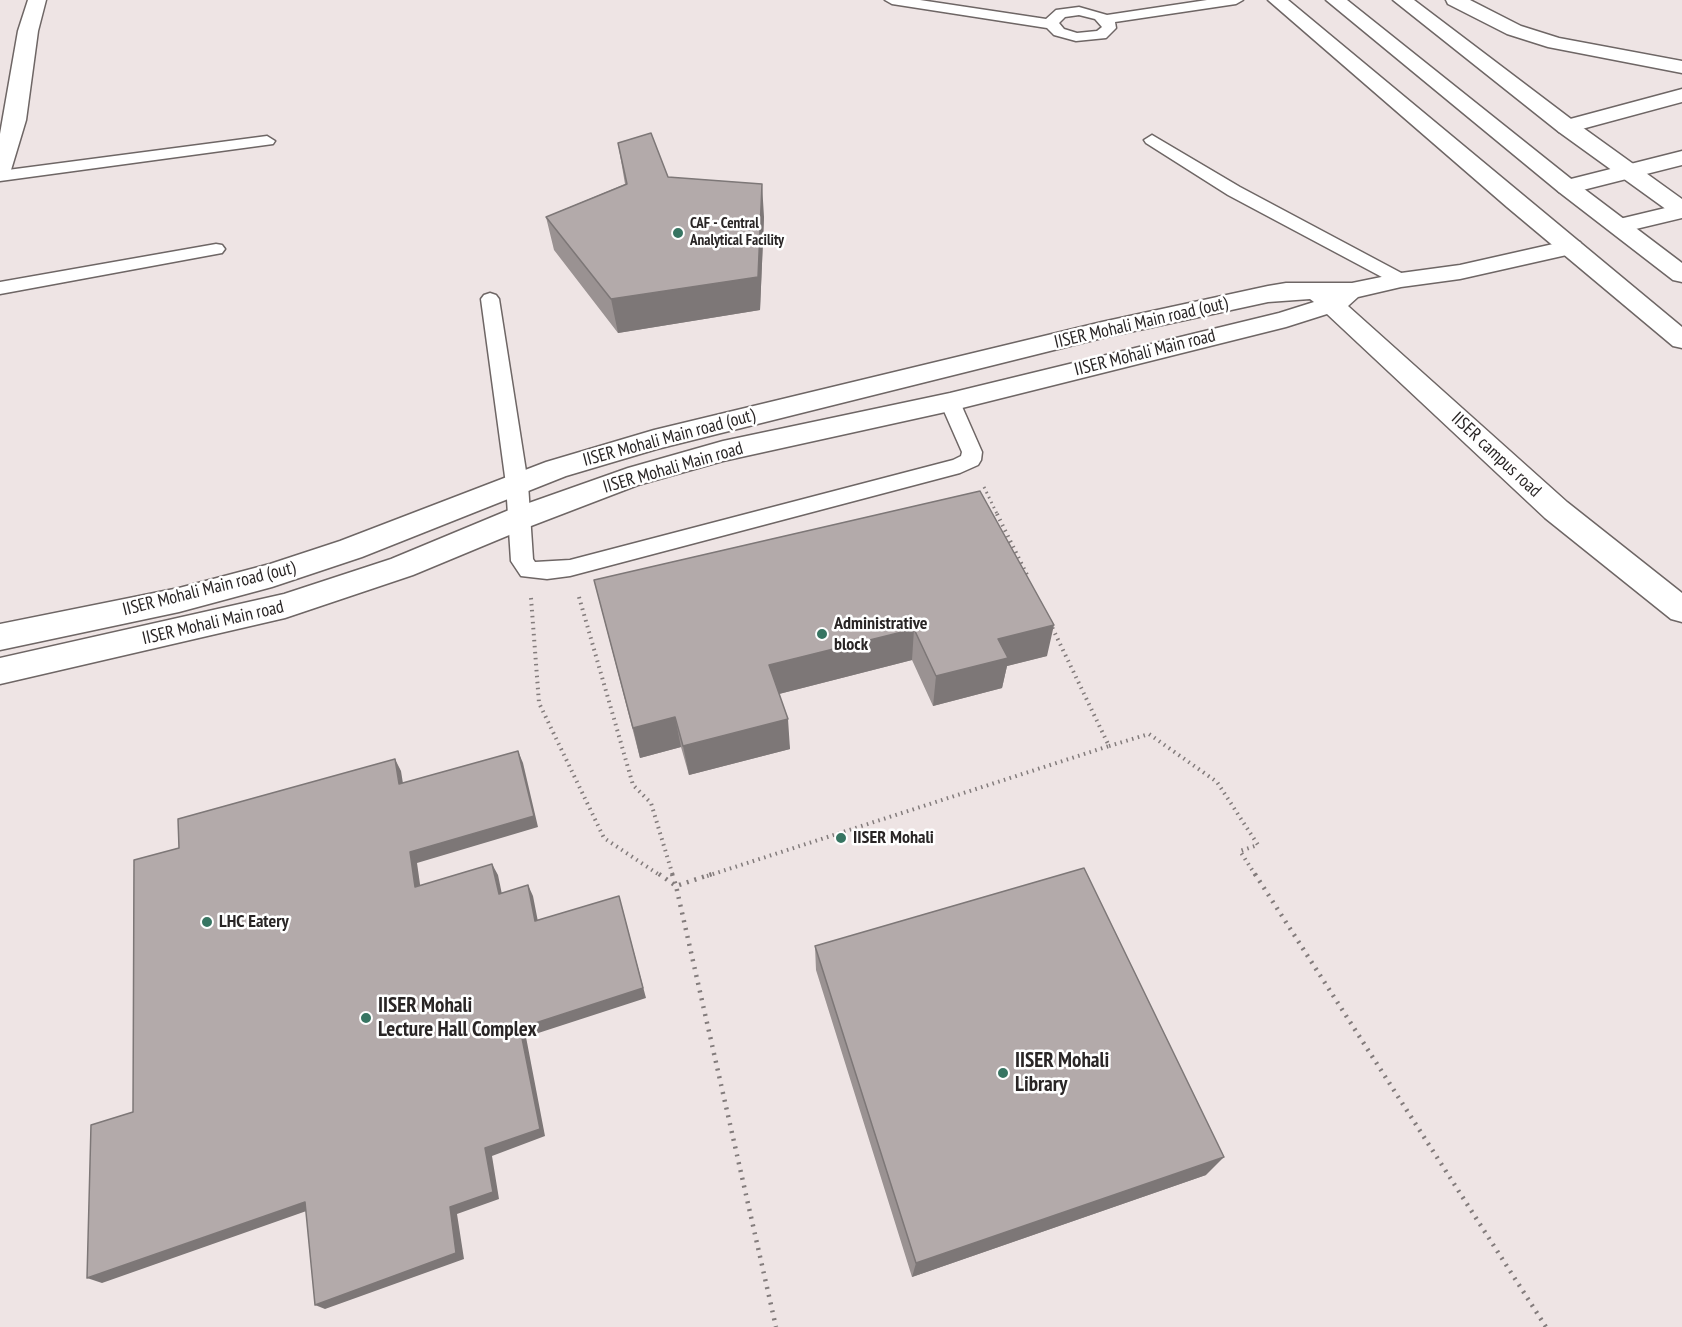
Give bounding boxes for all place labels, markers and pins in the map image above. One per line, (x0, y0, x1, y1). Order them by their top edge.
place label: CAF - Central Analytical Facility (690, 215, 784, 250)
marker: CAF - Central Analytical Facility (671, 226, 685, 240)
place label: Administrative block (834, 613, 927, 656)
marker: Administrative block (815, 627, 829, 641)
place label: IISER Mohali (853, 827, 934, 849)
marker: IISER Mohali (834, 831, 848, 845)
place label: LHC Eatery (219, 911, 289, 933)
marker: LHC Eatery (200, 915, 214, 929)
place label: IISER Mohali Lecture Hall Complex (378, 993, 537, 1043)
marker: IISER Mohali Lecture Hall Complex (359, 1011, 373, 1025)
place label: IISER Mohali Library (1015, 1048, 1109, 1098)
marker: IISER Mohali Library (996, 1066, 1010, 1080)

